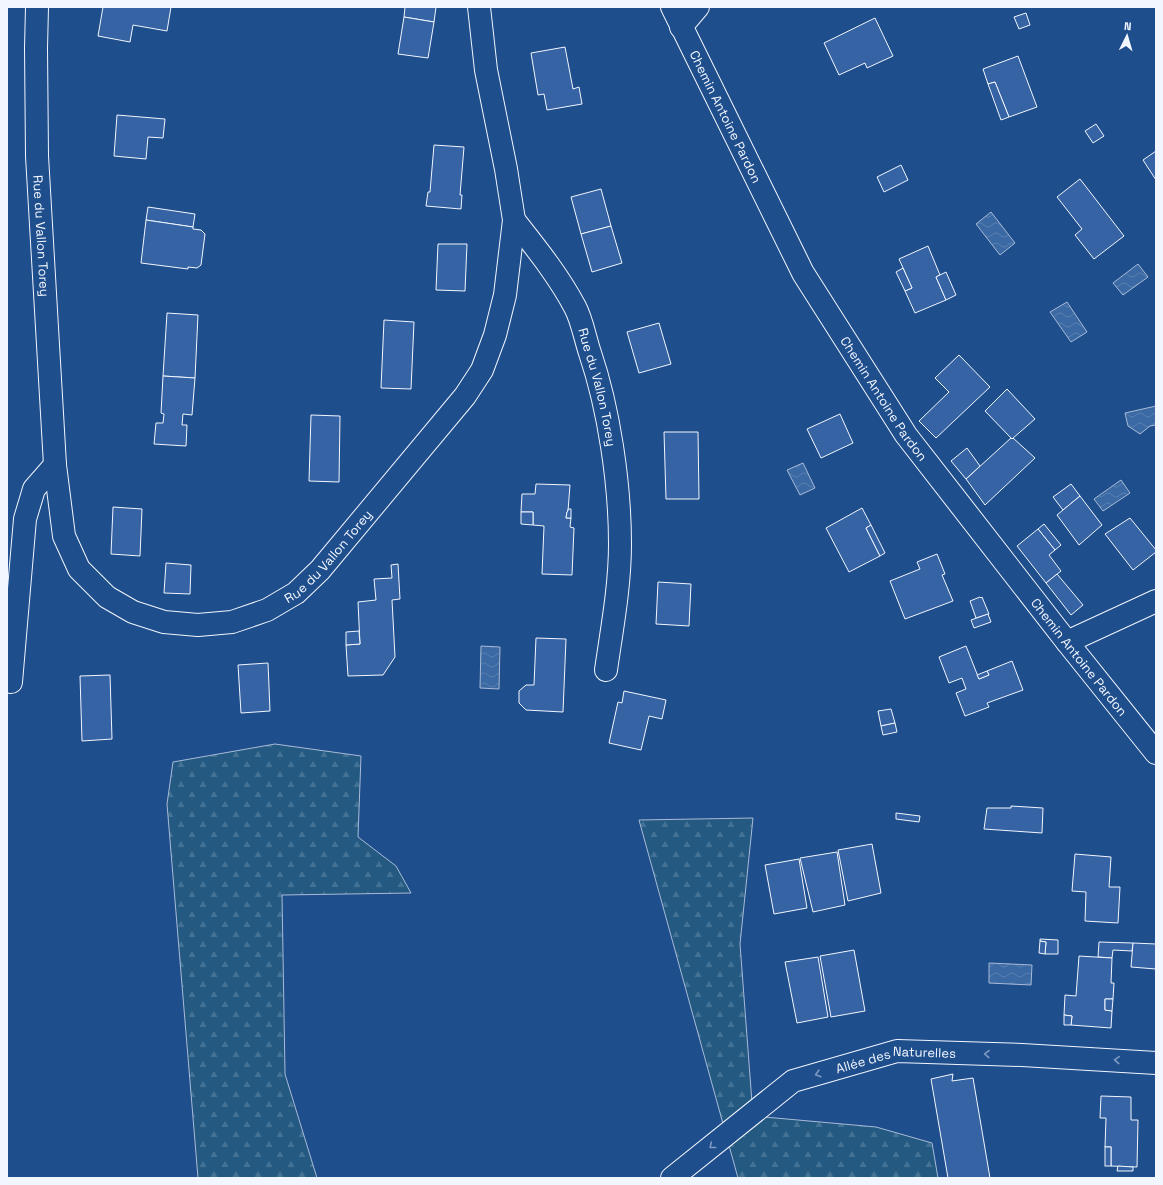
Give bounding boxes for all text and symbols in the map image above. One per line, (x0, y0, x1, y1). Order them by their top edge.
north arrow (1107, 16, 1147, 56)
text: N (1124, 19, 1132, 33)
street label: Chemin Antoine Pardon (686, 48, 765, 186)
street label: Rue du Vallon Torey (29, 175, 53, 297)
street label: Rue du Vallon Torey (574, 326, 620, 448)
street label: Chemin Antoine Pardon (836, 333, 931, 465)
street label: Rue du Vallon Torey (281, 506, 376, 607)
street label: Chemin Antoine Pardon (1027, 595, 1131, 720)
street label: Allée des Naturelles (834, 1043, 956, 1077)
one-way arrow (984, 1050, 990, 1058)
one-way arrow (1114, 1056, 1120, 1065)
one-way arrow (815, 1069, 822, 1078)
one-way arrow (710, 1141, 717, 1148)

